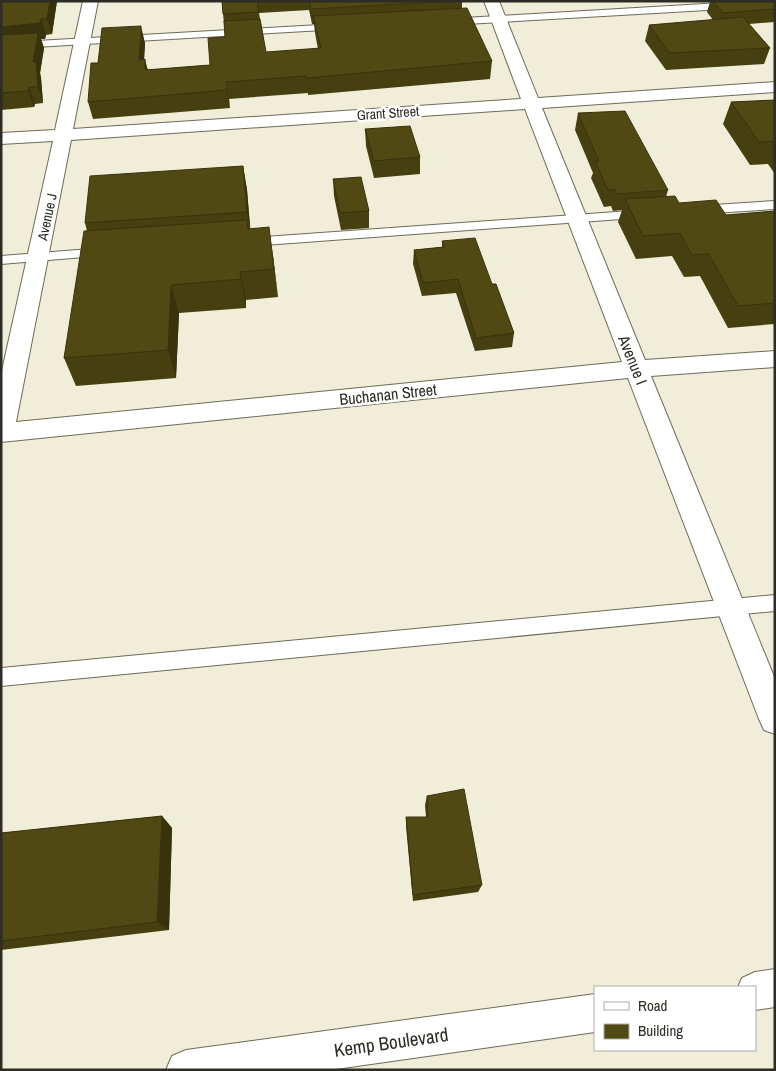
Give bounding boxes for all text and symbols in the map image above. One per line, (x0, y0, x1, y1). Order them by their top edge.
street label: Grant Street (356, 102, 420, 124)
street label: Avenue J (33, 192, 61, 243)
street label: Avenue I (613, 331, 653, 388)
street label: Buchanan Street (338, 378, 438, 410)
legend (594, 986, 756, 1051)
text: Road (638, 995, 667, 1016)
text: Building (638, 1020, 683, 1041)
street label: Kemp Boulevard (332, 1021, 450, 1063)

